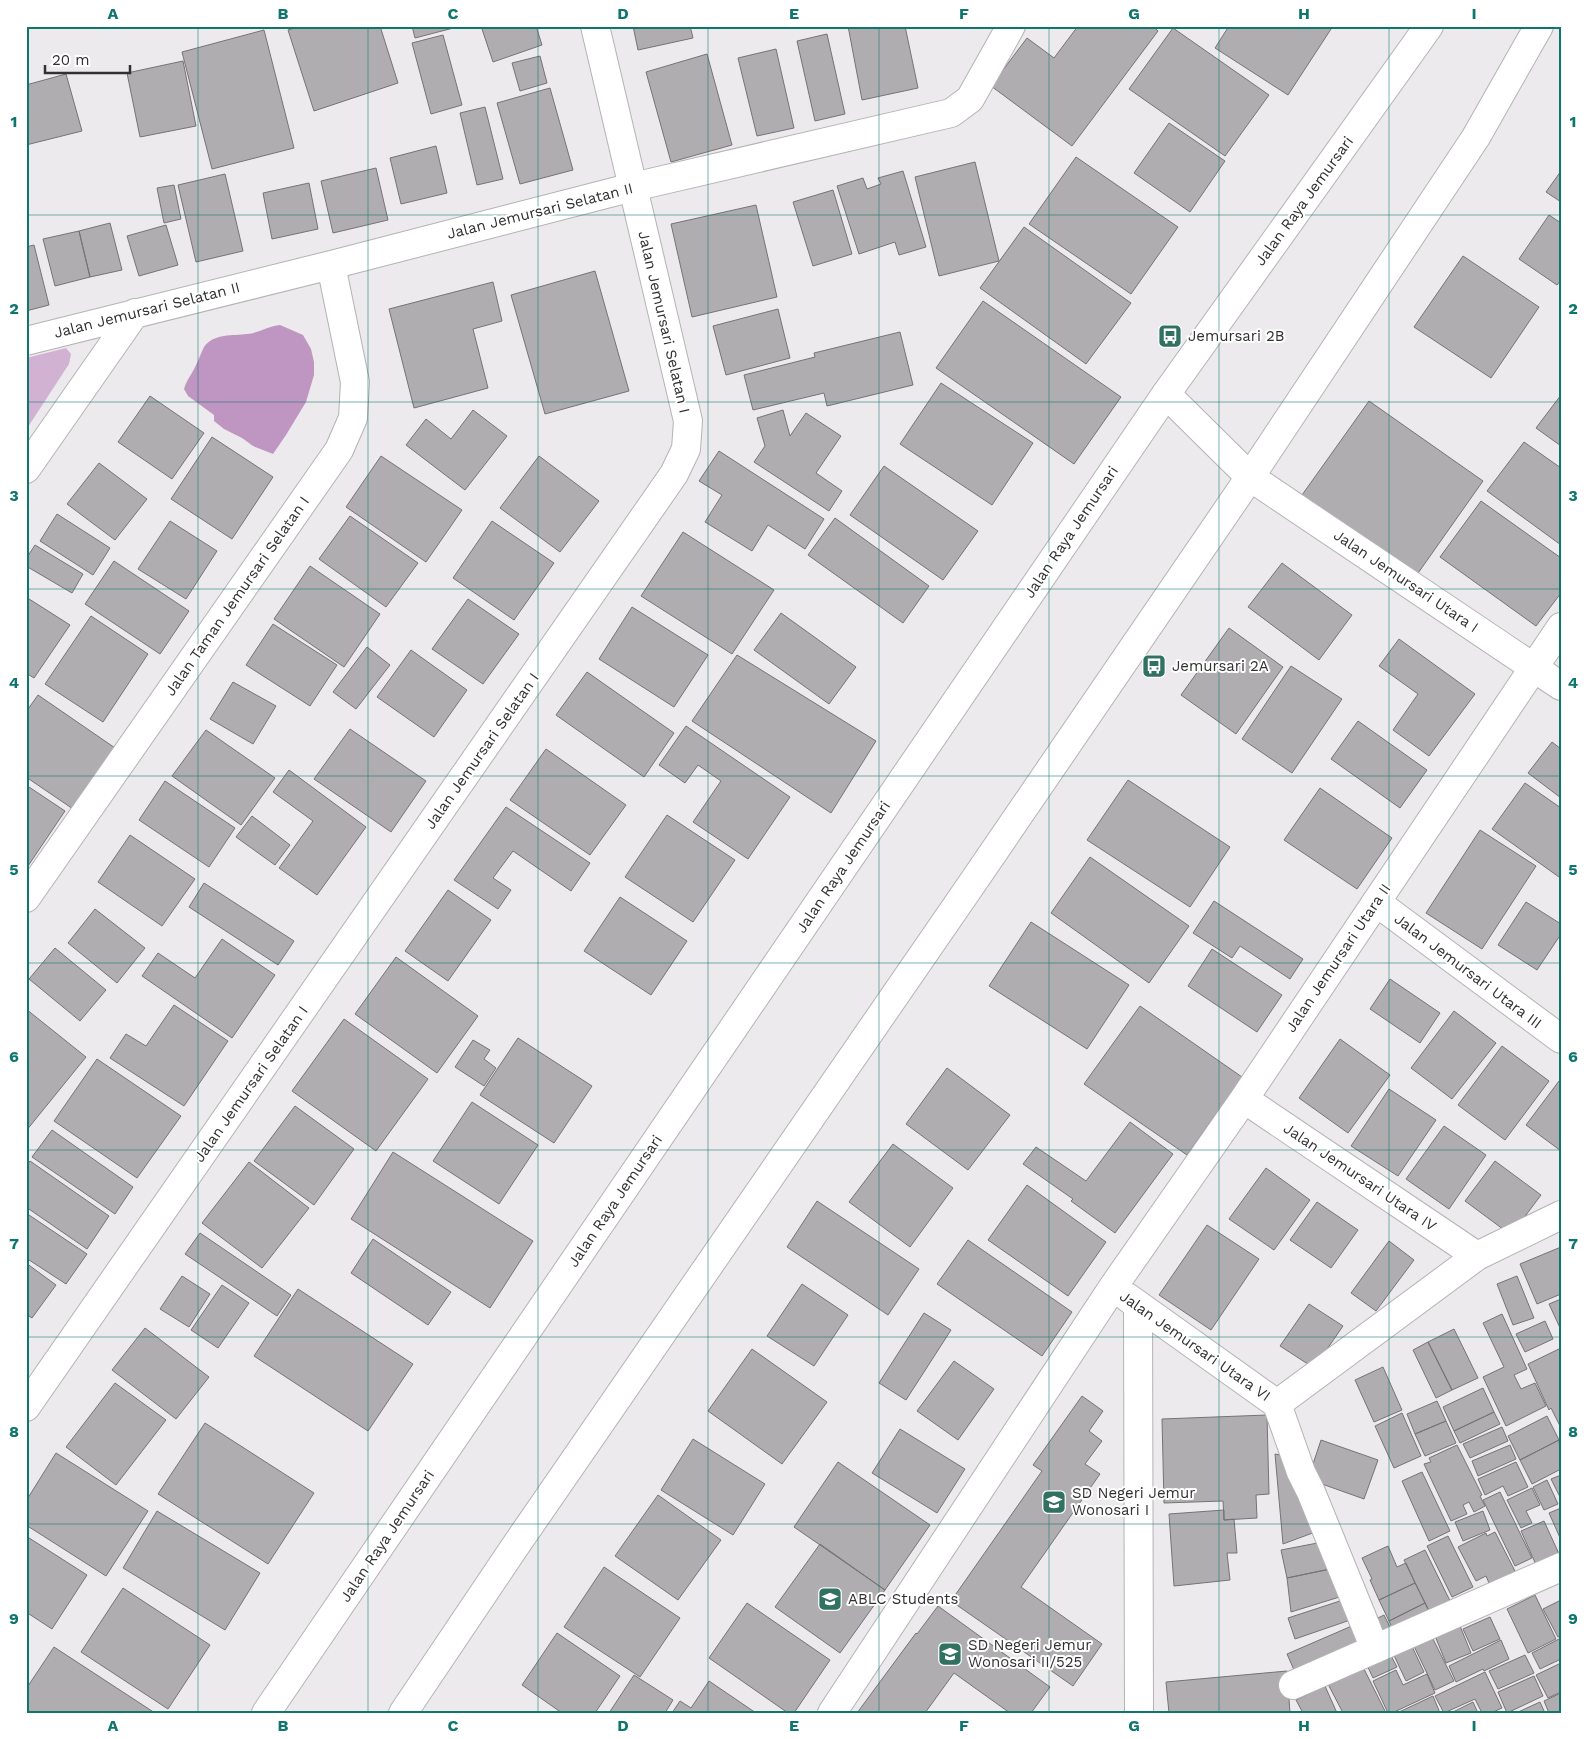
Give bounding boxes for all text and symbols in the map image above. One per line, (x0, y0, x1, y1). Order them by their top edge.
text: A (108, 4, 119, 23)
text: B (278, 4, 289, 23)
text: C (448, 4, 459, 23)
text: D (617, 4, 629, 23)
text: E (789, 4, 799, 23)
text: F (959, 4, 969, 23)
text: G (1128, 4, 1140, 23)
text: H (1298, 4, 1310, 23)
text: I (1471, 4, 1477, 23)
scale bar (45, 42, 130, 74)
text: 20 m (52, 51, 90, 69)
text: 1 (11, 112, 17, 131)
text: 1 (1570, 112, 1576, 131)
street label: Jalan Raya Jemursari (1251, 133, 1357, 269)
street label: Jalan Jemursari Selatan II (445, 179, 635, 243)
street label: Jalan Jemursari Selatan I (634, 229, 694, 415)
street label: Jalan Jemursari Selatan II (52, 278, 242, 342)
text: 2 (9, 299, 19, 318)
text: 2 (1568, 299, 1578, 318)
bus stop icon: Jemursari 2B (1157, 323, 1183, 349)
place label: Jemursari 2B (1188, 327, 1285, 345)
street label: Jalan Raya Jemursari (1020, 462, 1122, 602)
text: 3 (9, 486, 19, 505)
text: 3 (1568, 486, 1578, 505)
street label: Jalan Taman Jemursari Selatan I (161, 493, 313, 699)
street label: Jalan Jemursari Utara I (1330, 526, 1482, 636)
bus stop icon: Jemursari 2A (1141, 653, 1167, 679)
place label: Jemursari 2A (1172, 657, 1269, 675)
street label: Jalan Jemursari Selatan I (421, 669, 543, 833)
text: 4 (9, 673, 19, 692)
text: 4 (1568, 673, 1578, 692)
street label: Jalan Raya Jemursari (792, 797, 894, 937)
text: 5 (9, 860, 19, 879)
text: 5 (1568, 860, 1578, 879)
street label: Jalan Jemursari Utara II (1282, 880, 1394, 1036)
street label: Jalan Jemursari Utara III (1391, 910, 1545, 1032)
street label: Jalan Jemursari Selatan I (190, 1002, 312, 1166)
text: 6 (9, 1047, 19, 1066)
text: 6 (1568, 1047, 1578, 1066)
street label: Jalan Jemursari Utara IV (1280, 1119, 1440, 1235)
street label: Jalan Raya Jemursari (564, 1131, 666, 1271)
text: 7 (9, 1234, 19, 1253)
text: 7 (1568, 1234, 1578, 1253)
street label: Jalan Jemursari Utara VI (1116, 1287, 1274, 1405)
text: 8 (9, 1422, 19, 1441)
text: 8 (1568, 1422, 1578, 1441)
street label: Jalan Raya Jemursari (336, 1466, 438, 1606)
place label: SD Negeri Jemur Wonosari I (1072, 1484, 1195, 1519)
school or university icon: SD Negeri Jemur Wonosari I (1041, 1489, 1067, 1515)
school or university icon: ABLC Students (817, 1586, 843, 1612)
place label: ABLC Students (848, 1590, 958, 1608)
text: 9 (9, 1609, 19, 1628)
text: 9 (1568, 1609, 1578, 1628)
place label: SD Negeri Jemur Wonosari II/525 (968, 1636, 1091, 1671)
school or university icon: SD Negeri Jemur Wonosari II/525 (937, 1641, 963, 1667)
text: A (108, 1716, 119, 1735)
text: B (278, 1716, 289, 1735)
text: C (448, 1716, 459, 1735)
text: D (617, 1716, 629, 1735)
text: E (789, 1716, 799, 1735)
text: F (959, 1716, 969, 1735)
text: G (1128, 1716, 1140, 1735)
text: H (1298, 1716, 1310, 1735)
text: I (1471, 1716, 1477, 1735)

